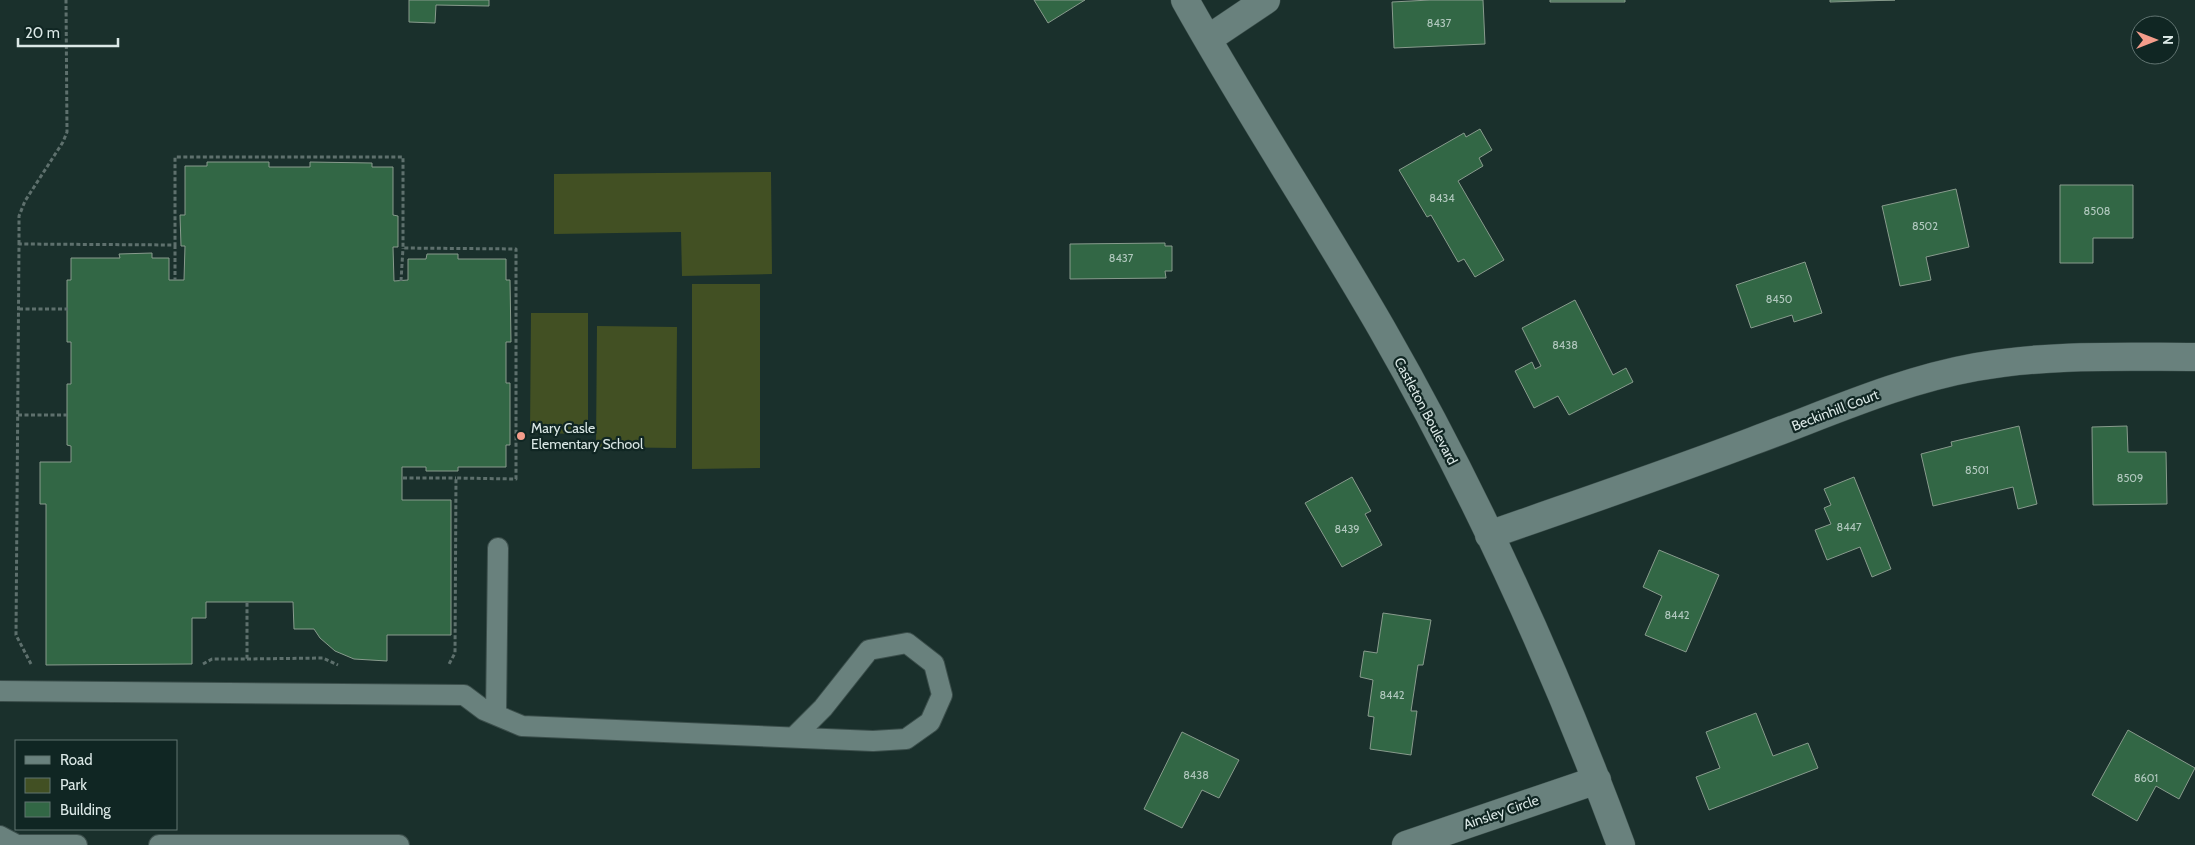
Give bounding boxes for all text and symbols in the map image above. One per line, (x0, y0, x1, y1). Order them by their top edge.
scale bar (18, 15, 118, 47)
north arrow (2130, 15, 2180, 65)
house number: 8437 (1427, 16, 1452, 30)
text: 20 m (25, 24, 60, 42)
text: N (2159, 35, 2177, 45)
house number: 8434 (1429, 191, 1455, 205)
house number: 8508 (2084, 204, 2110, 218)
house number: 8502 (1912, 219, 1938, 233)
house number: 8437 (1109, 251, 1134, 265)
house number: 8450 (1766, 292, 1793, 306)
house number: 8438 (1552, 338, 1578, 352)
street label: Castleton Boulevard (1390, 354, 1462, 468)
street label: Beckinhill Court (1789, 385, 1881, 435)
place label: Mary Casle Elementary School (531, 419, 644, 453)
marker: Mary Casle Elementary School (515, 430, 527, 442)
house number: 8501 (1965, 463, 1989, 477)
house number: 8509 (2117, 471, 2143, 485)
house number: 8447 (1837, 520, 1862, 534)
house number: 8439 (1334, 522, 1360, 536)
house number: 8442 (1664, 608, 1690, 622)
house number: 8442 (1379, 688, 1405, 702)
legend (15, 740, 178, 830)
text: Road (60, 751, 93, 769)
house number: 8438 (1183, 768, 1209, 782)
house number: 8601 (2134, 771, 2158, 785)
text: Park (60, 776, 87, 794)
street label: Ainsley Circle (1461, 791, 1541, 833)
text: Building (60, 801, 111, 819)

